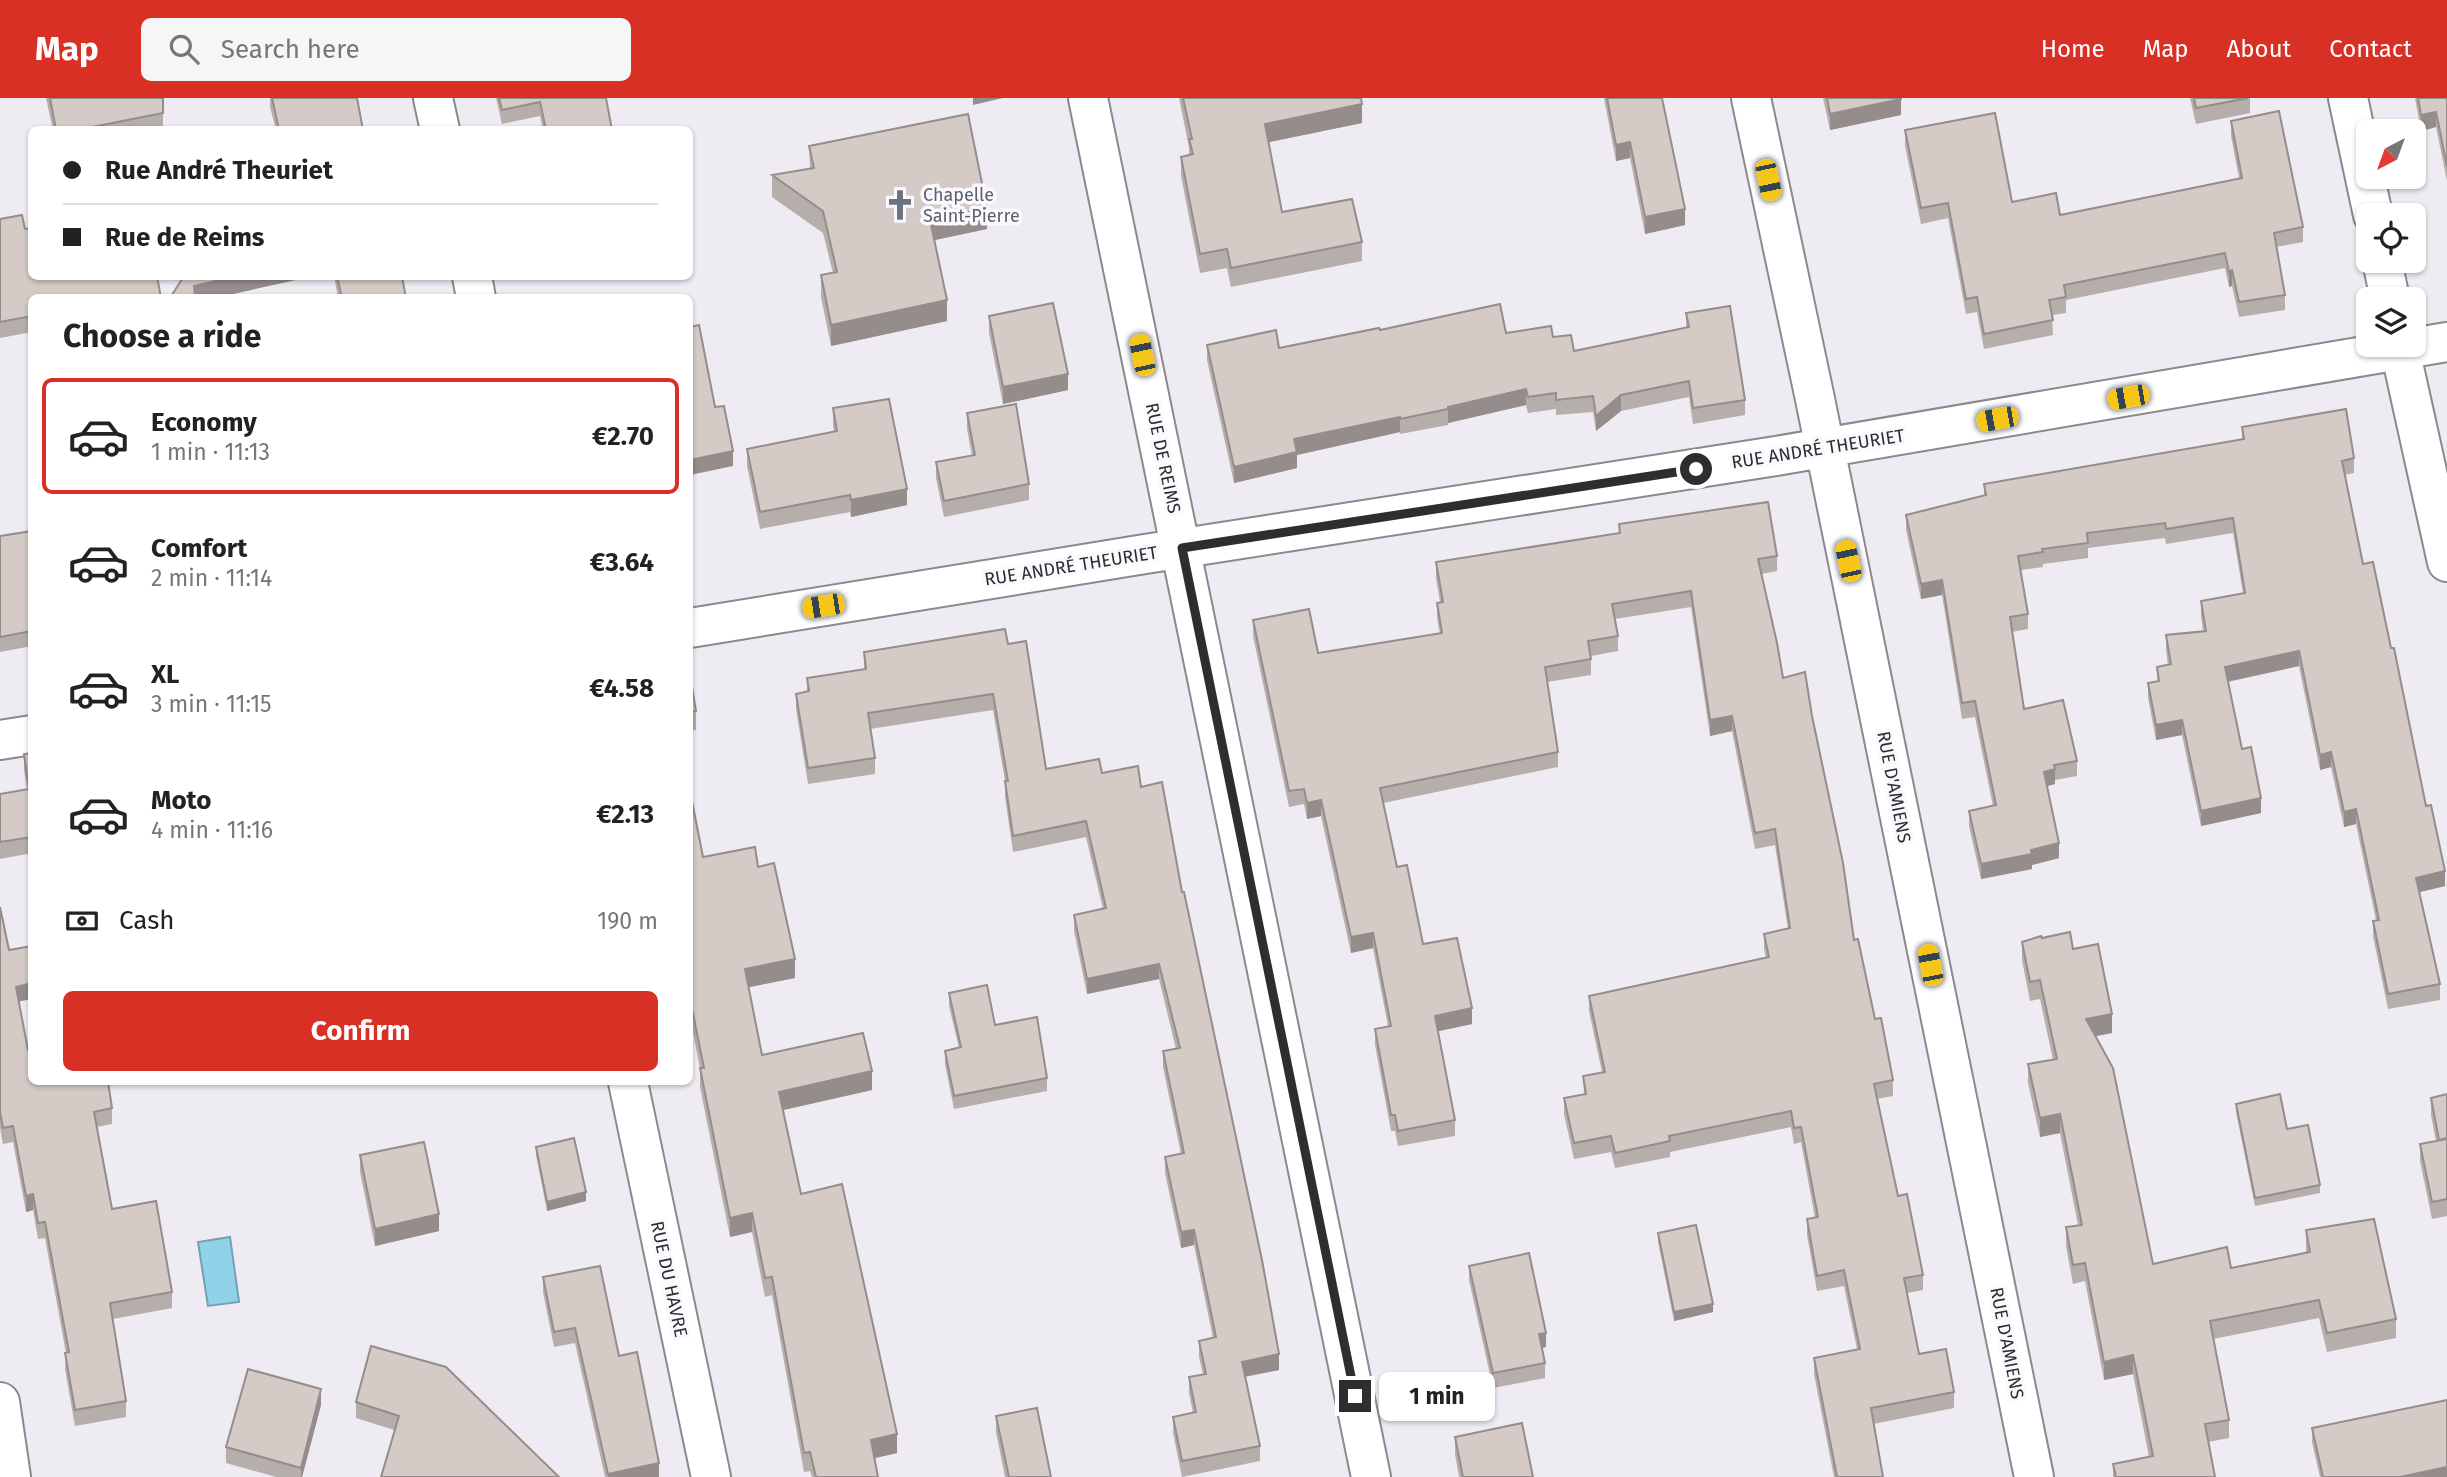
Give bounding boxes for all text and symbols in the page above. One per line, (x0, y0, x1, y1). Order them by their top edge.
search box (141, 18, 631, 81)
text: Map (35, 29, 99, 69)
icon: search (165, 30, 203, 68)
text: Search here (221, 34, 360, 65)
text: Home (2041, 35, 2105, 63)
text: Map (2143, 35, 2189, 63)
text: About (2227, 35, 2291, 63)
text: Contact (2329, 35, 2412, 63)
north arrow (2356, 119, 2426, 189)
map controls (2356, 119, 2426, 357)
text: Rue André Theuriet (105, 155, 333, 186)
car (1754, 157, 1783, 203)
place label: Chapelle Saint-Pierre (923, 184, 1020, 227)
church icon: Chapelle Saint-Pierre (883, 188, 917, 222)
button: locate (2356, 203, 2426, 273)
text: Rue de Reims (105, 222, 264, 253)
button: layers (2356, 287, 2426, 357)
text: Choose a ride (63, 317, 261, 355)
car (1128, 332, 1157, 378)
car (2106, 383, 2151, 411)
street label: RUE DE REIMS (1141, 401, 1185, 515)
icon: car (67, 405, 130, 468)
car (1975, 405, 2020, 433)
text: Economy (151, 407, 257, 438)
text: €2.70 (592, 421, 654, 452)
street label: RUE ANDRÉ THEURIET (1730, 423, 1907, 474)
text: 1 min · 11:13 (151, 438, 270, 466)
route start (1680, 453, 1712, 485)
icon: car (67, 531, 130, 594)
text: Comfort (151, 533, 247, 564)
car (1834, 538, 1863, 584)
street label: RUE ANDRÉ THEURIET (983, 540, 1160, 591)
text: €3.64 (590, 547, 654, 578)
text: 2 min · 11:14 (151, 564, 272, 592)
car (801, 592, 846, 620)
icon: car (67, 657, 130, 720)
text: XL (151, 659, 179, 690)
text: €4.58 (589, 673, 654, 704)
text: 3 min · 11:15 (151, 690, 272, 718)
street label: RUE D'AMIENS (1872, 729, 1916, 845)
icon: car (67, 783, 130, 846)
text: Moto (151, 785, 211, 816)
text: €2.13 (596, 799, 654, 830)
text: 4 min · 11:16 (151, 816, 273, 844)
icon: cash (63, 902, 101, 940)
text: Cash (119, 905, 175, 936)
text: 190 m (597, 907, 658, 935)
car (1916, 942, 1945, 988)
button: Confirm (63, 991, 658, 1071)
street label: RUE DU HAVRE (646, 1219, 692, 1339)
street label: RUE D'AMIENS (1985, 1285, 2029, 1401)
callout: 1 min (1380, 1372, 1495, 1420)
route end (1339, 1380, 1371, 1412)
text: 1 min (1409, 1382, 1465, 1410)

